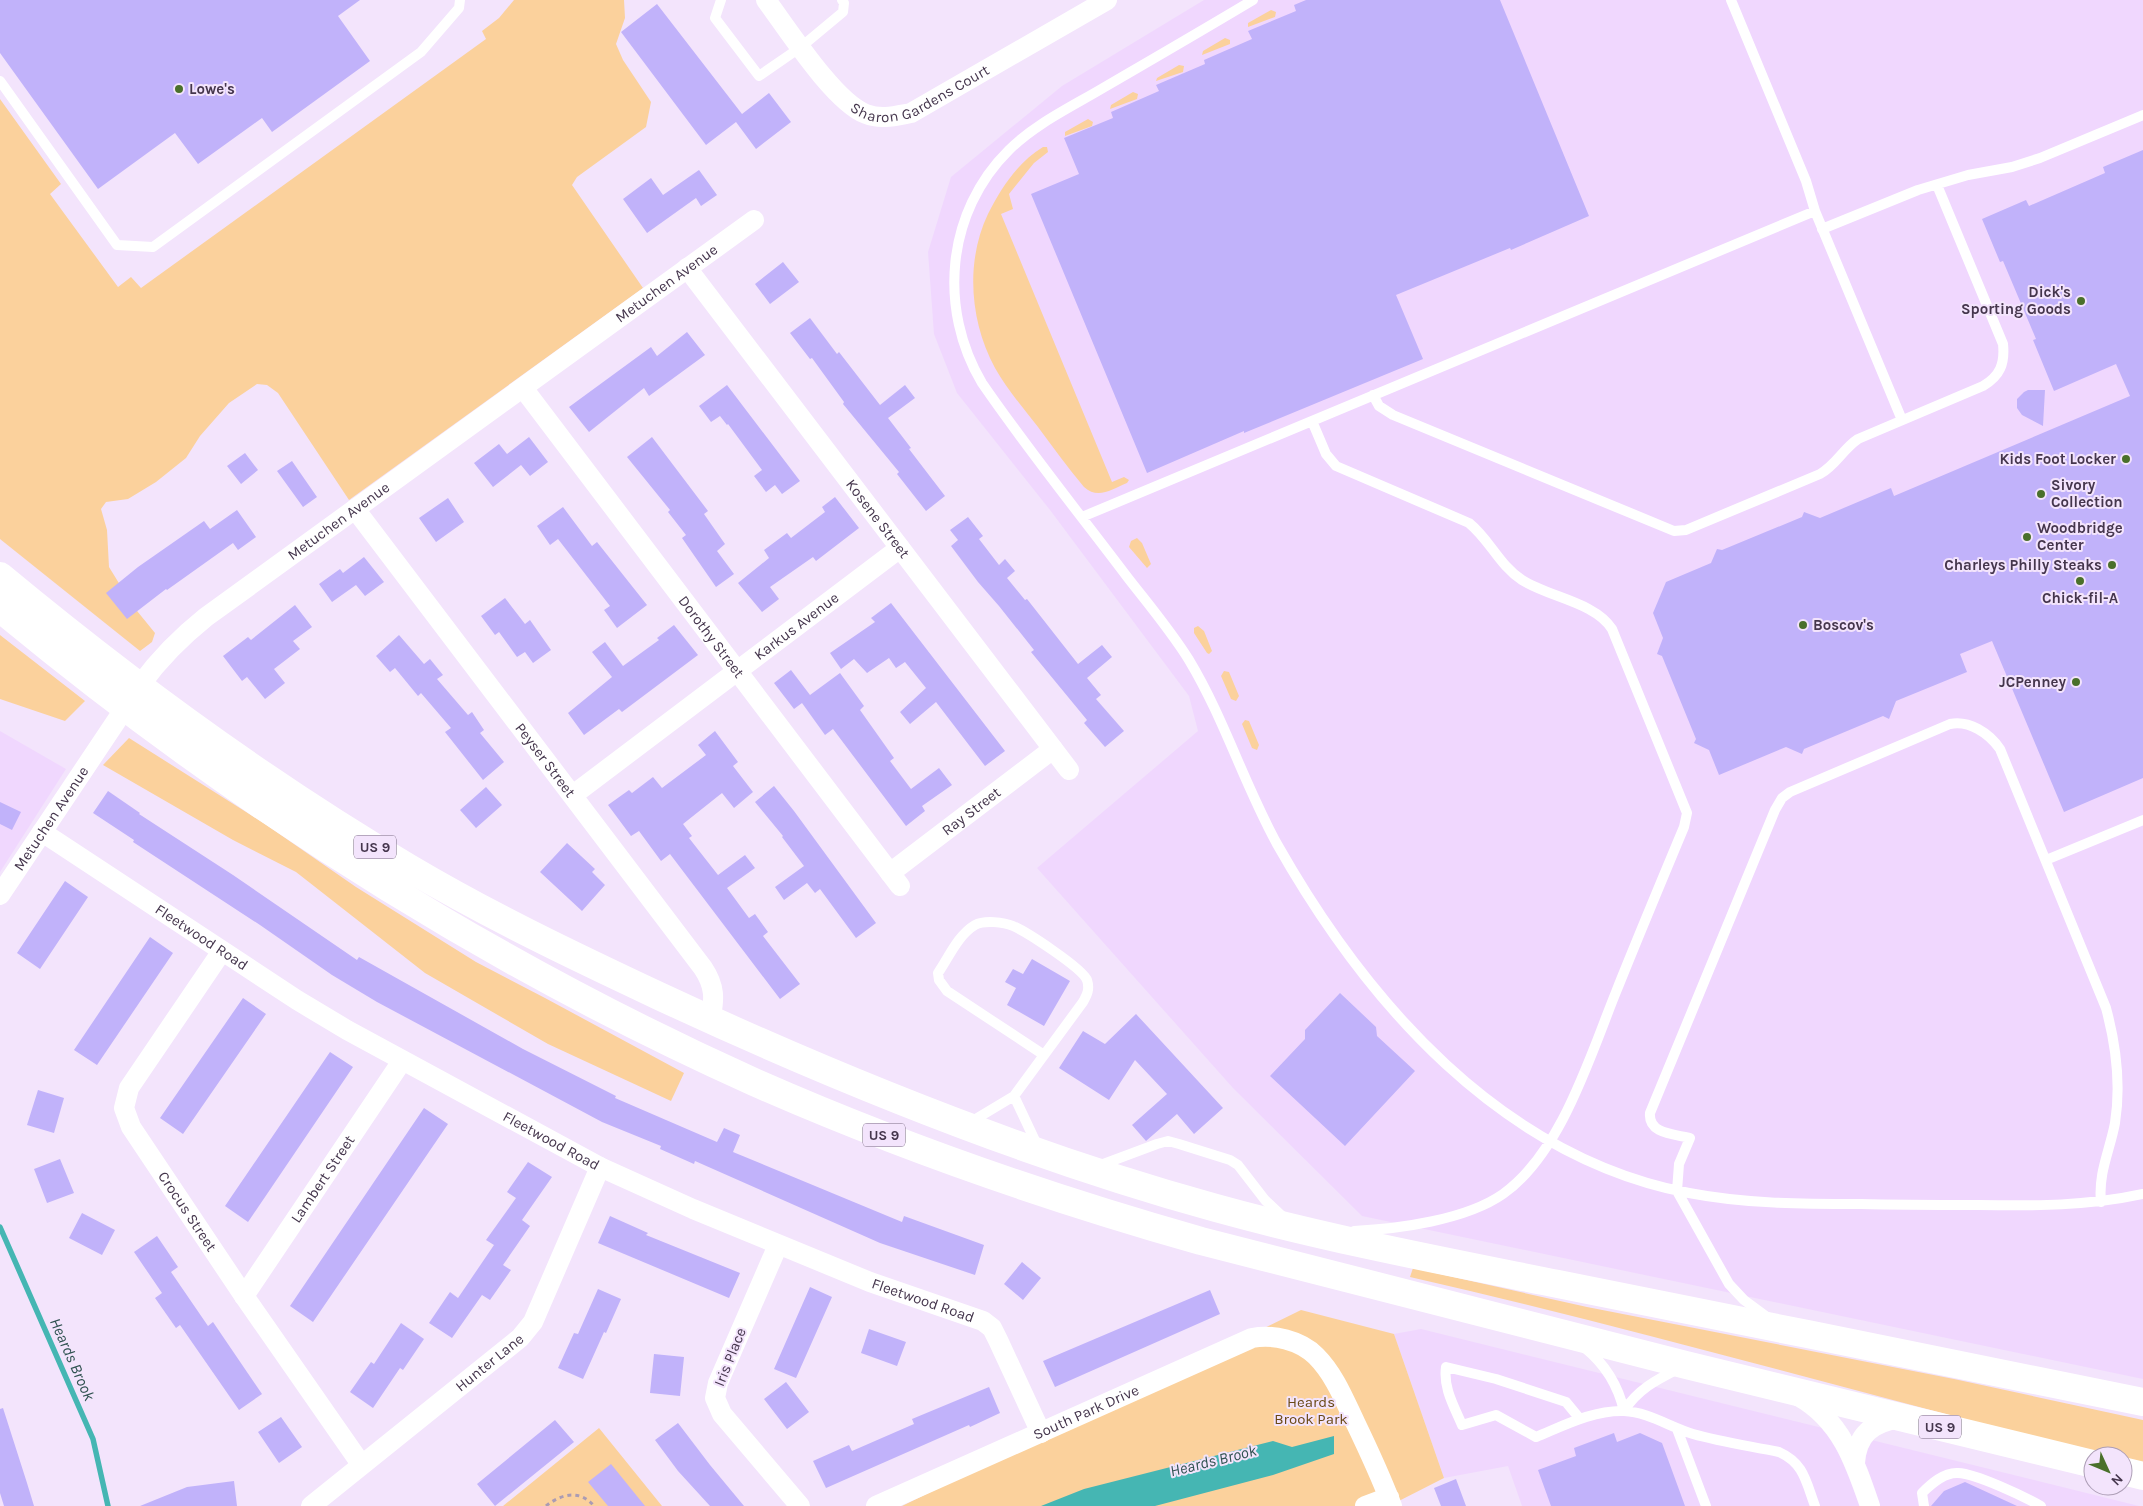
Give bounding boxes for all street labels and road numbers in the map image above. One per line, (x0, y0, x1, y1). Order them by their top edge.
street label: Sharon Gardens Court (847, 61, 993, 126)
street label: Metuchen Avenue (612, 240, 721, 326)
street label: Kosene Street (842, 476, 914, 562)
street label: Metuchen Avenue (284, 478, 393, 564)
street label: Karkus Avenue (751, 589, 842, 664)
street label: Dorothy Street (675, 592, 748, 682)
street label: Peyser Street (511, 719, 580, 801)
street label: Metuchen Avenue (10, 763, 92, 874)
street label: Ray Street (938, 783, 1004, 839)
road number: US 9 (354, 836, 396, 859)
street label: Fleetwood Road (152, 900, 251, 974)
street label: Fleetwood Road (500, 1107, 603, 1174)
road number: US 9 (863, 1124, 905, 1146)
street label: Lambert Street (287, 1131, 359, 1226)
street label: Crocus Street (154, 1168, 221, 1255)
street label: Fleetwood Road (869, 1274, 977, 1326)
street label: Iris Place (710, 1325, 750, 1389)
street label: Hunter Lane (452, 1330, 527, 1395)
street label: South Park Drive (1030, 1381, 1142, 1444)
road number: US 9 (1919, 1415, 1961, 1438)

